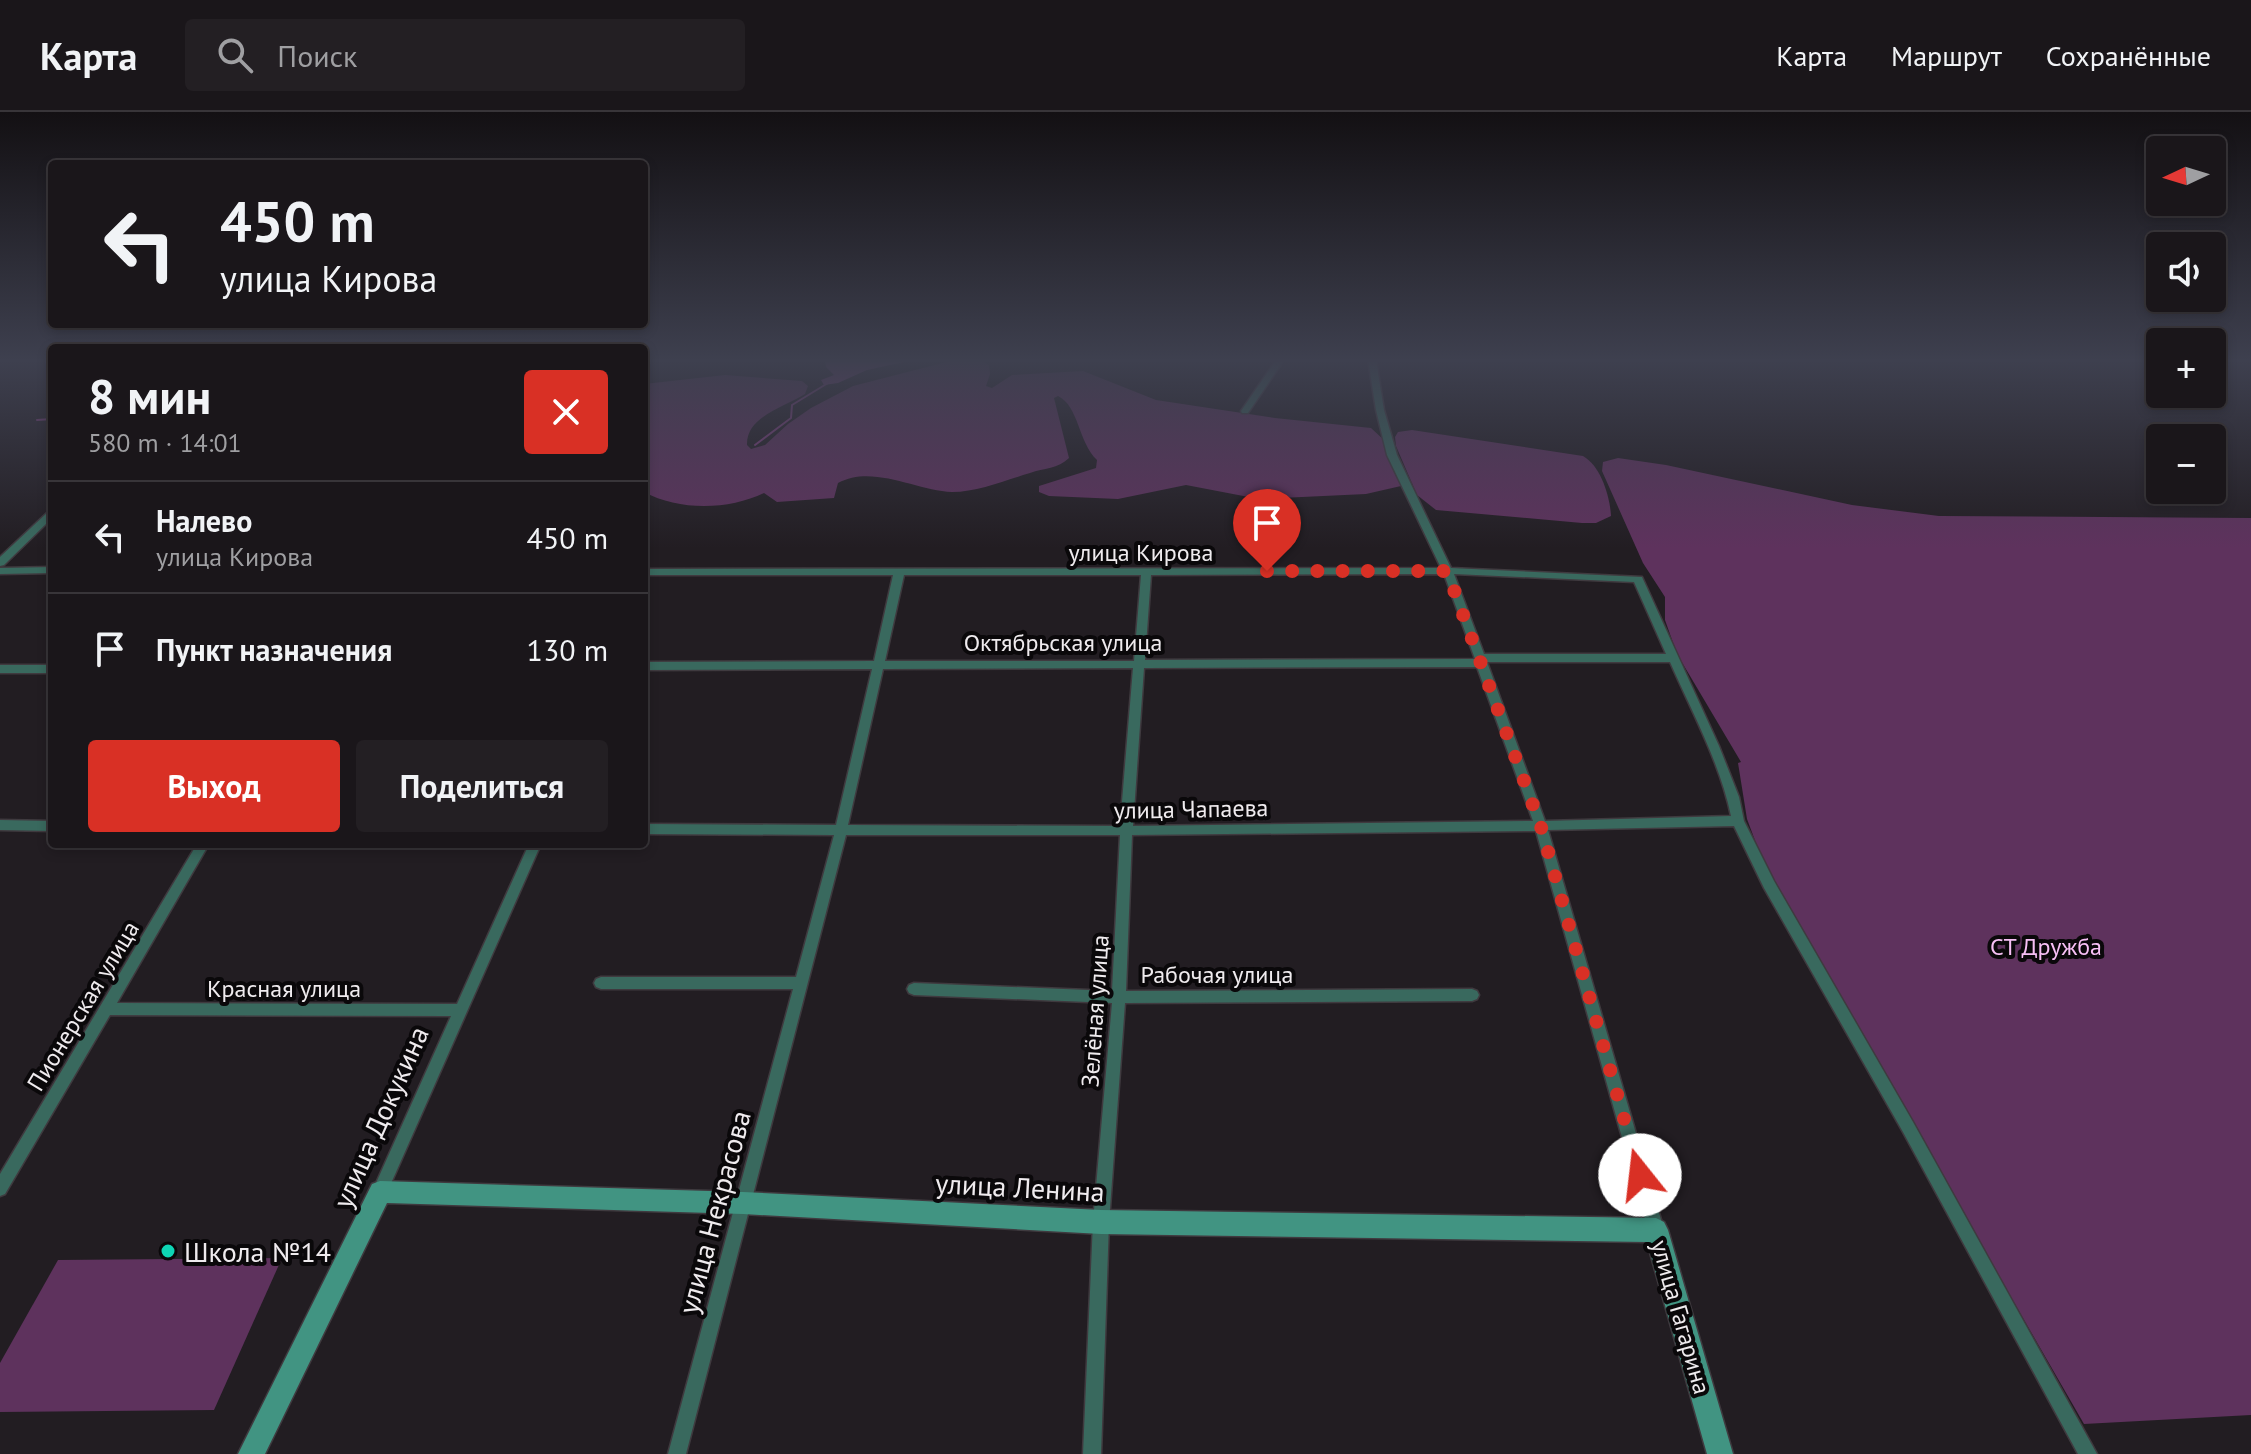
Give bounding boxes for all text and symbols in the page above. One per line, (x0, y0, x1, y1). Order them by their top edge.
search box (185, 19, 745, 91)
text: Карта (40, 31, 137, 80)
icon: search (213, 33, 257, 77)
text: Поиск (277, 36, 357, 75)
text: Карта (1776, 37, 1847, 74)
text: Маршрут (1891, 37, 2002, 74)
text: Сохранённые (2046, 37, 2211, 74)
north arrow (2146, 136, 2226, 216)
map controls (2146, 136, 2226, 504)
text: 450 m (220, 185, 375, 257)
icon: left (88, 192, 192, 296)
button: sound (2146, 232, 2226, 312)
text: улица Кирова (220, 255, 437, 302)
button: + (2146, 328, 2226, 408)
text: 8 мин (88, 365, 211, 427)
button: close (524, 370, 608, 454)
button: − (2146, 424, 2226, 504)
text: 580 m · 14:01 (88, 426, 242, 459)
pin (1233, 489, 1301, 571)
text: Налево (156, 501, 252, 540)
icon: arrive (1245, 501, 1289, 545)
icon: left (88, 515, 132, 559)
text: 450 m (527, 518, 608, 557)
street label: улица Кирова (1069, 537, 1213, 568)
text: улица Кирова (156, 540, 313, 573)
icon: arrive (88, 627, 132, 671)
street label: Октябрьская улица (964, 627, 1162, 658)
text: Пункт назначения (156, 630, 392, 669)
text: 130 m (527, 630, 608, 669)
button: Выход (88, 740, 340, 832)
button: Поделиться (356, 740, 608, 832)
street label: улица Чапаева (1113, 792, 1269, 826)
street label: Пионерская улица (20, 915, 146, 1097)
park label: СТ Дружба (1990, 931, 2102, 962)
street label: Зелёная улица (1074, 934, 1116, 1088)
street label: Рабочая улица (1141, 959, 1293, 990)
street label: Красная улица (207, 973, 361, 1004)
street label: улица Докукина (323, 1020, 437, 1214)
street label: улица Некрасова (669, 1106, 759, 1318)
position arrow (1598, 1133, 1682, 1217)
street label: улица Ленина (934, 1164, 1106, 1210)
place label: Школа №14 (184, 1233, 331, 1270)
street label: улица Гагарина (1644, 1236, 1718, 1398)
marker: Школа №14 (159, 1242, 177, 1260)

